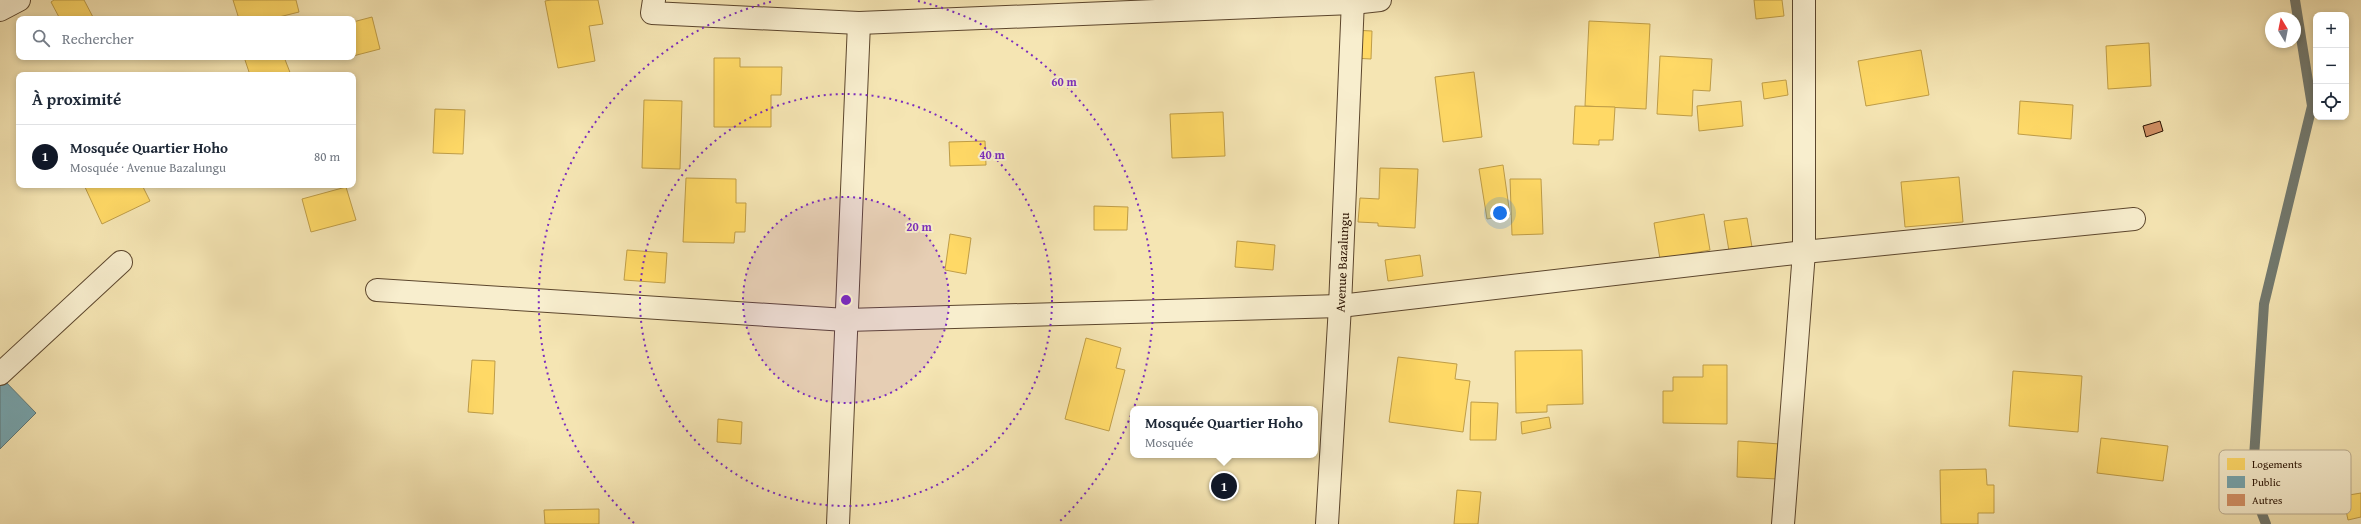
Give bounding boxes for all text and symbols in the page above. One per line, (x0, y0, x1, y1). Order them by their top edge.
north arrow (2265, 12, 2301, 48)
map controls (2313, 12, 2349, 120)
button: + (2313, 12, 2349, 48)
search box (16, 16, 356, 60)
icon: search (30, 27, 52, 49)
text: Rechercher (62, 28, 134, 49)
button: − (2313, 48, 2349, 84)
text: 60 m (1051, 73, 1077, 90)
button: locate (2313, 84, 2349, 120)
text: À proximité (32, 86, 121, 111)
text: Mosquée Quartier Hoho (70, 137, 228, 158)
text: 40 m (979, 146, 1005, 163)
text: 1 (42, 147, 48, 166)
text: 80 m (314, 147, 340, 166)
text: Mosquée · Avenue Bazalungu (70, 158, 226, 177)
your location (1490, 203, 1510, 223)
street label: Avenue Bazalungu (1330, 212, 1353, 313)
text: 20 m (906, 218, 932, 235)
centre of rings (839, 293, 853, 307)
popup (1130, 406, 1318, 458)
text: Mosquée Quartier Hoho (1145, 412, 1303, 433)
text: Mosquée (1145, 433, 1193, 452)
legend (2219, 450, 2351, 514)
text: Logements (2252, 456, 2302, 472)
pin: 1 (1211, 471, 1237, 501)
text: Public (2252, 474, 2281, 490)
text: Autres (2252, 492, 2282, 508)

